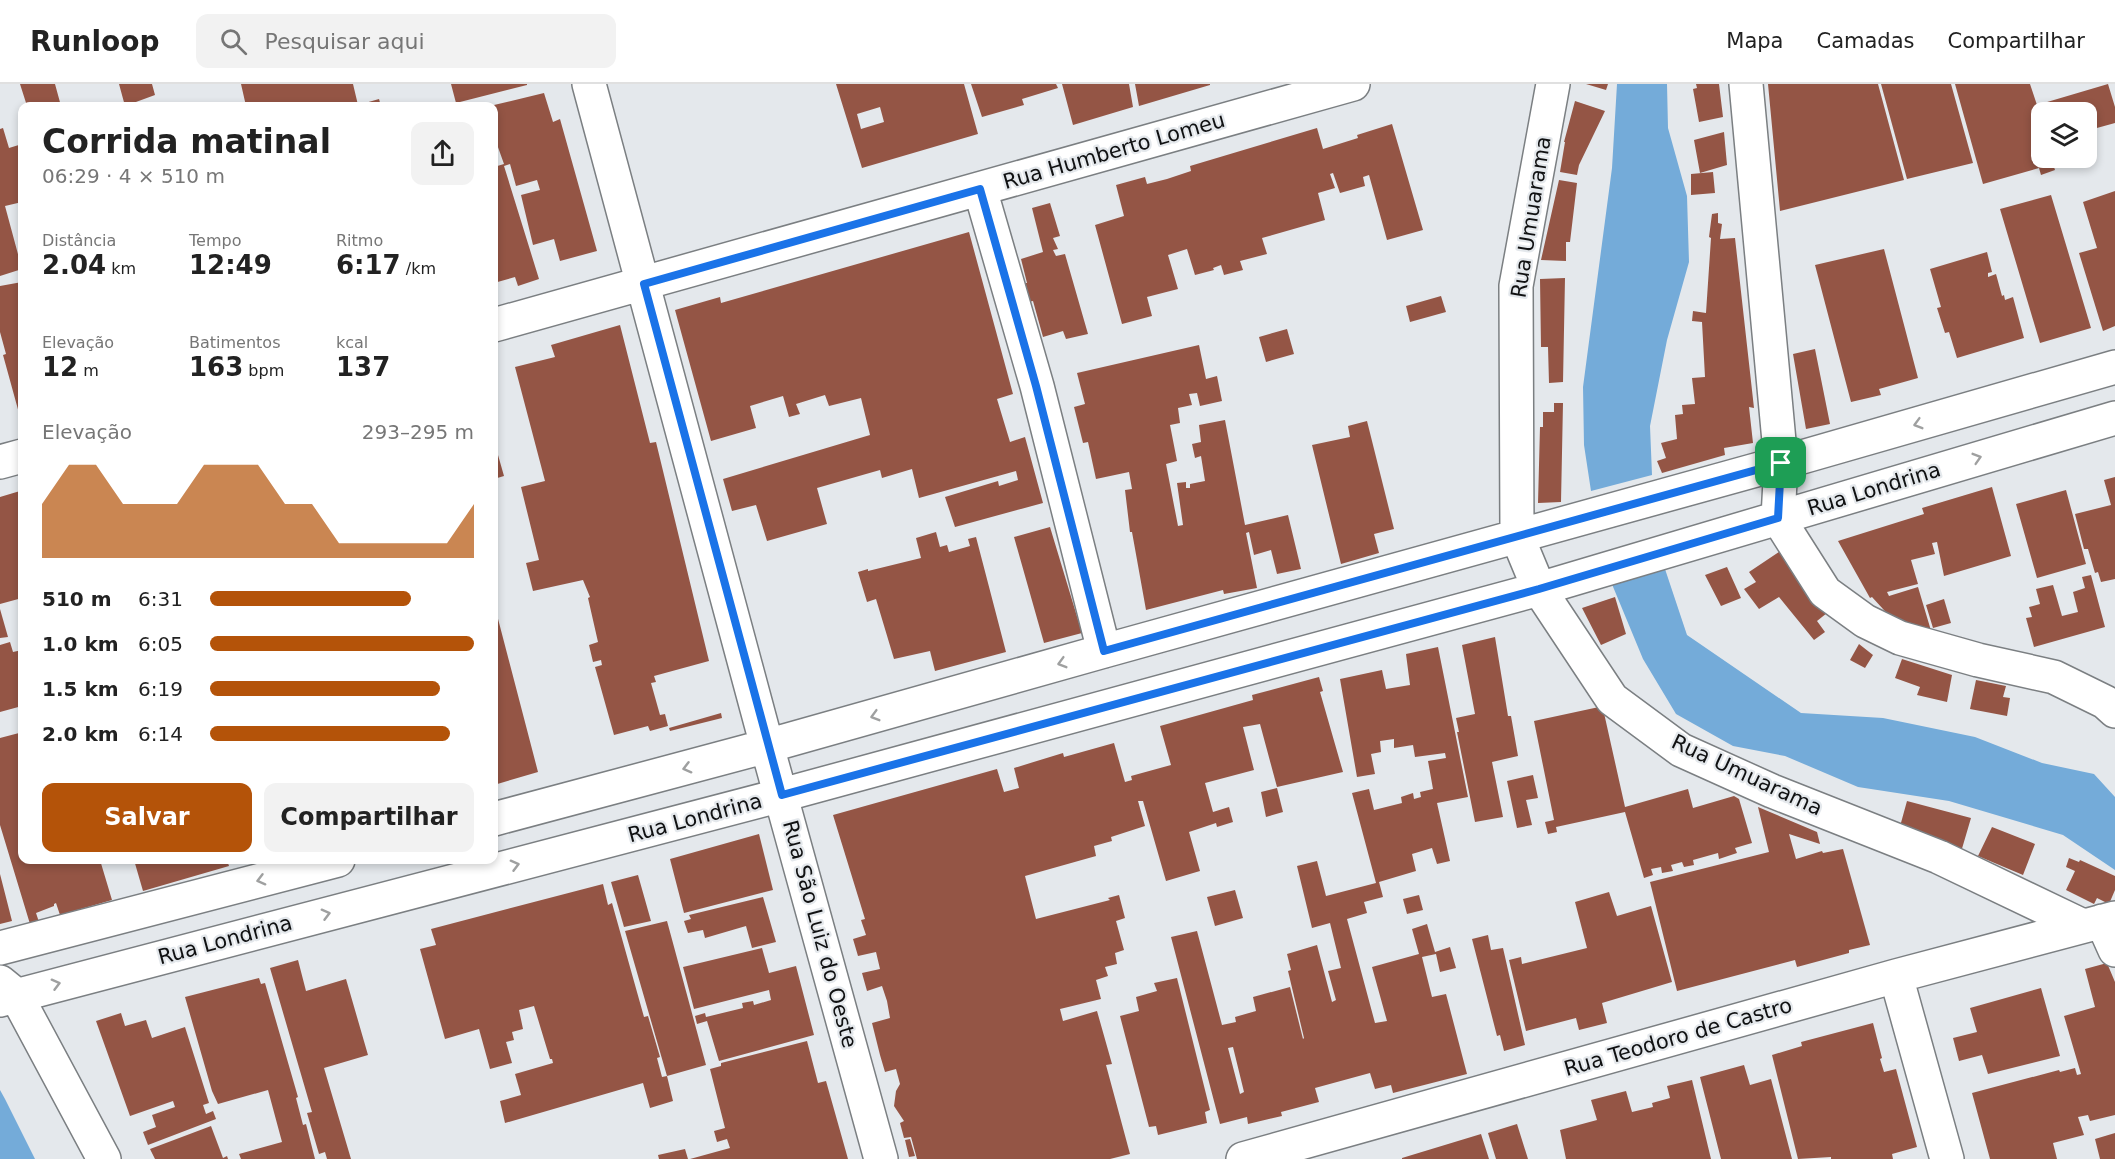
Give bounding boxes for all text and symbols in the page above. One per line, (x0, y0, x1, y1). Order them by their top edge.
search box (196, 14, 616, 68)
text: Runloop (30, 25, 160, 58)
icon: search (217, 25, 250, 58)
text: Pesquisar aqui (265, 29, 425, 54)
text: Mapa (1726, 29, 1783, 53)
text: Camadas (1816, 29, 1914, 53)
text: Compartilhar (1947, 29, 2085, 53)
map controls (2031, 102, 2097, 168)
button: layers (2031, 102, 2097, 168)
street label: Rua Humberto Lomeu (1000, 108, 1228, 194)
text: Corrida matinal (42, 122, 331, 161)
button: share (411, 122, 474, 185)
street label: Rua Umuarama (1506, 134, 1556, 300)
text: 06:29 · 4 × 510 m (42, 164, 225, 188)
text: Distância (42, 231, 116, 250)
text: Tempo (189, 231, 241, 250)
text: Ritmo (336, 231, 383, 250)
text: 2.04 (42, 250, 106, 280)
text: 12:49 (189, 250, 272, 280)
text: 6:17 (336, 250, 401, 280)
text: km (106, 259, 136, 278)
text: /km (401, 259, 436, 278)
text: Elevação (42, 333, 114, 352)
text: Batimentos (189, 333, 280, 352)
text: kcal (336, 333, 368, 352)
text: 12 (42, 352, 78, 382)
text: 163 (189, 352, 243, 382)
text: 137 (336, 352, 390, 382)
text: m (78, 361, 99, 380)
text: bpm (243, 361, 284, 380)
one-way arrow (1913, 417, 1923, 429)
text: Elevação (42, 420, 132, 444)
text: 293–295 m (362, 420, 474, 444)
pin (1755, 437, 1806, 488)
icon: arrive (1764, 446, 1797, 479)
one-way arrow (1972, 453, 1982, 465)
street label: Rua Londrina (1805, 457, 1943, 521)
text: 510 m (42, 587, 112, 611)
text: 6:31 (138, 587, 183, 611)
text: 1.0 km (42, 632, 119, 656)
text: 6:05 (138, 632, 183, 656)
one-way arrow (1057, 655, 1067, 668)
text: 1.5 km (42, 677, 119, 701)
text: 6:19 (138, 677, 183, 701)
one-way arrow (870, 709, 881, 721)
text: 2.0 km (42, 722, 119, 746)
text: 6:14 (138, 722, 183, 746)
street label: Rua Umuarama (1668, 730, 1826, 820)
one-way arrow (682, 760, 692, 773)
button: Salvar (42, 783, 252, 852)
button: Compartilhar (264, 783, 474, 852)
street label: Rua Londrina (625, 789, 765, 847)
street label: Rua São Luiz do Oeste (778, 817, 862, 1051)
one-way arrow (510, 859, 520, 872)
one-way arrow (256, 872, 266, 885)
one-way arrow (320, 909, 331, 921)
street label: Rua Londrina (155, 911, 295, 969)
one-way arrow (51, 979, 61, 992)
street label: Rua Teodoro de Castro (1561, 993, 1795, 1081)

